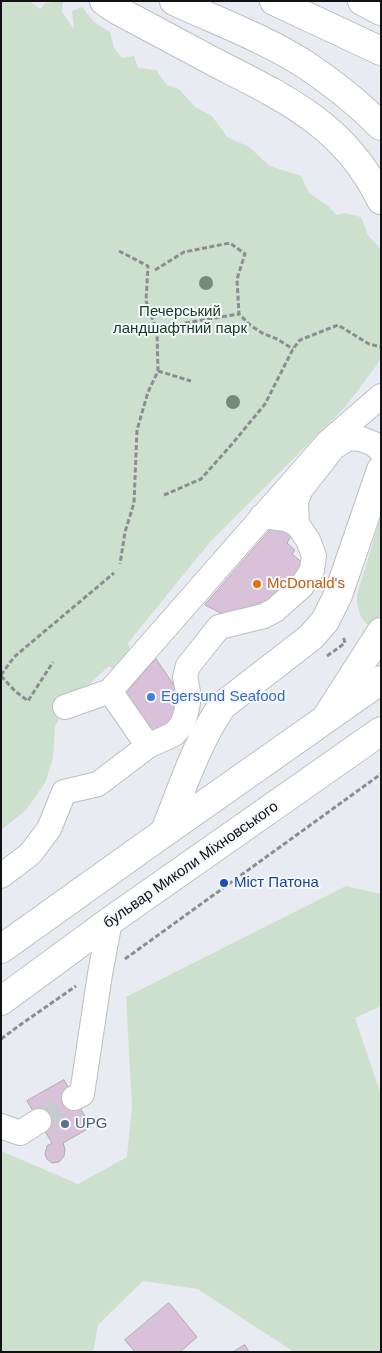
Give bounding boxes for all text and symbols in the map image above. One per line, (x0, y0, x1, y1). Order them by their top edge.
park label: Печерський ландшафтний парк (113, 303, 247, 338)
place label: McDonald's (267, 575, 345, 593)
marker: McDonald's (251, 578, 263, 590)
place label: Egersund Seafood (161, 688, 285, 706)
marker: Egersund Seafood (145, 691, 157, 703)
street label: бульвар Миколи Міхновського (100, 798, 282, 932)
place label: Міст Патона (234, 874, 319, 892)
marker: Міст Патона (218, 877, 230, 889)
place label: UPG (75, 1115, 108, 1133)
marker: UPG (59, 1118, 71, 1130)

